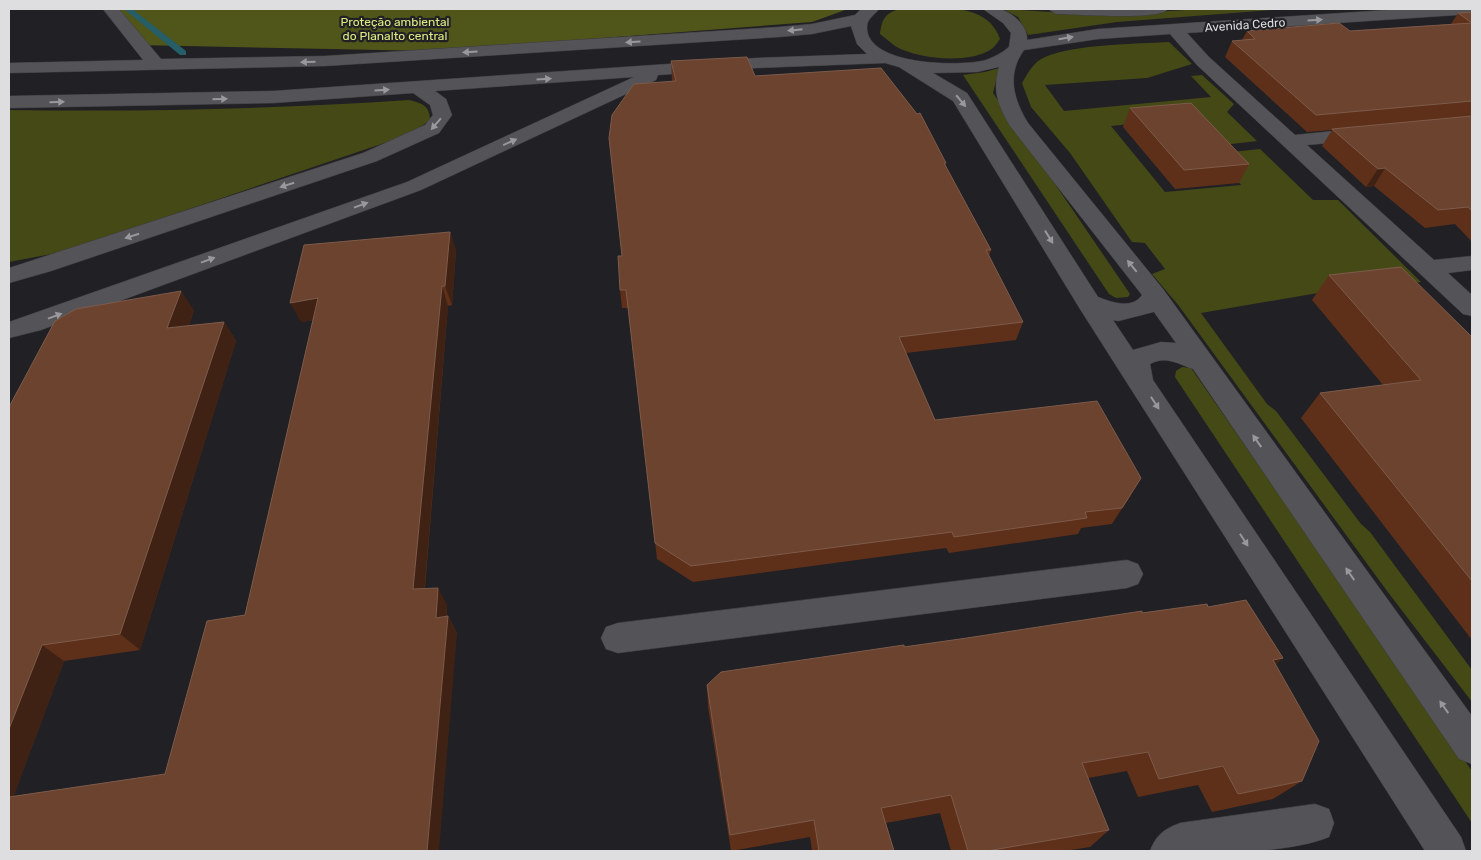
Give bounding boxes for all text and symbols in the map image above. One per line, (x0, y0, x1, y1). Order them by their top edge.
park label: Proteção ambiental do Planalto central (341, 15, 450, 43)
street label: Avenida Cedro (1204, 15, 1286, 35)
one-way arrow (1308, 16, 1324, 24)
one-way arrow (786, 27, 802, 35)
one-way arrow (1058, 34, 1074, 42)
one-way arrow (624, 38, 640, 46)
one-way arrow (462, 48, 478, 56)
one-way arrow (300, 58, 316, 66)
one-way arrow (537, 74, 553, 82)
one-way arrow (374, 86, 390, 94)
one-way arrow (956, 94, 967, 107)
one-way arrow (212, 95, 228, 103)
one-way arrow (50, 98, 66, 106)
one-way arrow (430, 117, 441, 130)
one-way arrow (503, 138, 518, 146)
one-way arrow (279, 181, 294, 189)
one-way arrow (354, 201, 369, 209)
one-way arrow (1044, 231, 1053, 244)
one-way arrow (125, 233, 140, 240)
one-way arrow (201, 256, 216, 264)
one-way arrow (1126, 260, 1137, 273)
one-way arrow (48, 312, 63, 320)
one-way arrow (1151, 397, 1160, 410)
one-way arrow (1251, 435, 1262, 448)
one-way arrow (1239, 533, 1249, 546)
one-way arrow (1345, 567, 1355, 581)
one-way arrow (1439, 700, 1449, 713)

